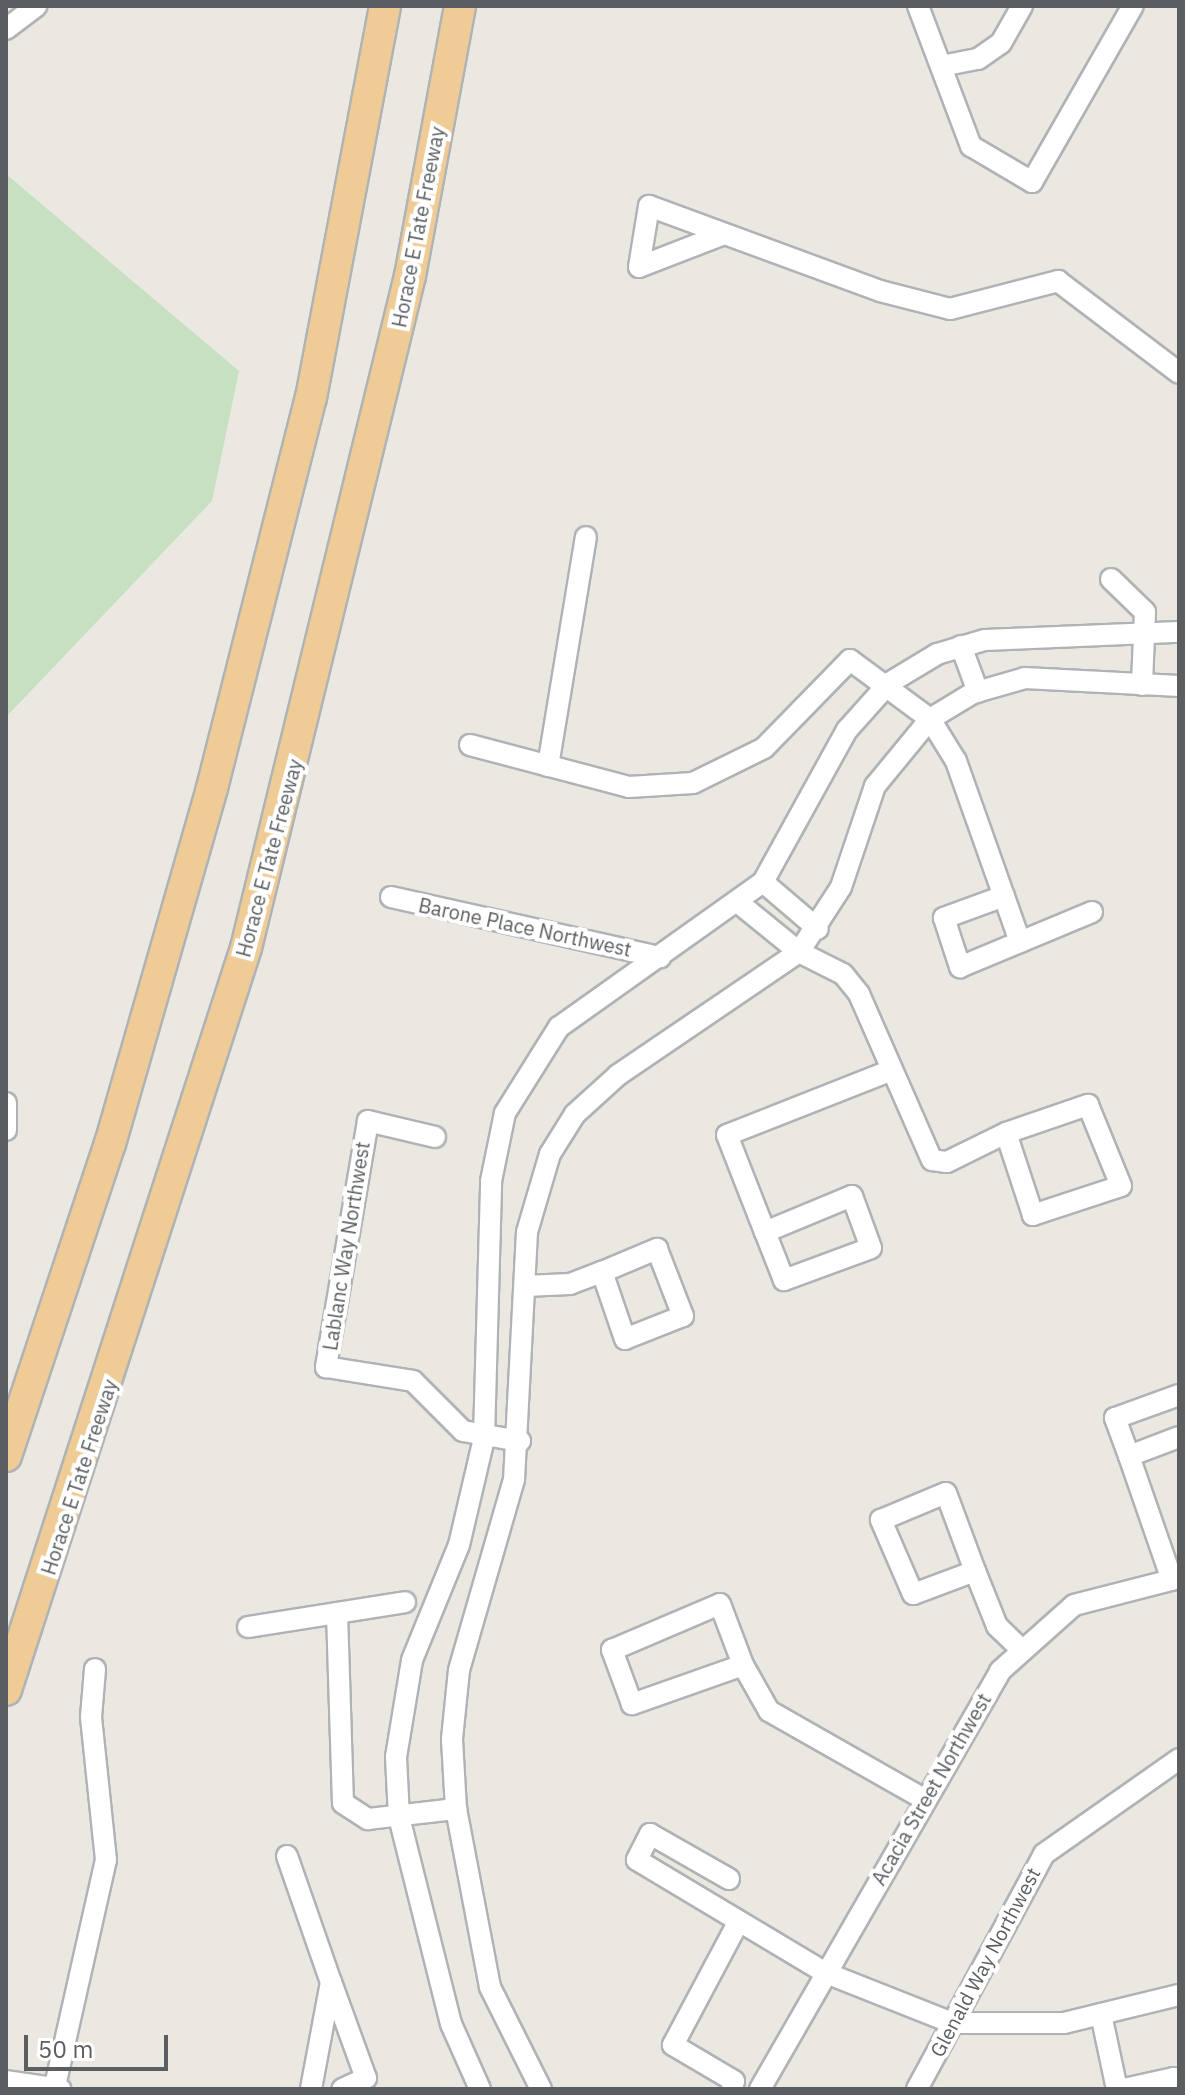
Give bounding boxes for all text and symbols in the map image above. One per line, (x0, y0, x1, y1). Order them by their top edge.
street label: Horace E Tate Freeway (387, 124, 449, 330)
street label: Horace E Tate Freeway (231, 756, 307, 960)
street label: Barone Place Northwest (416, 893, 634, 961)
street label: Lablanc Way Northwest (318, 1140, 374, 1352)
street label: Horace E Tate Freeway (36, 1376, 122, 1578)
street label: Acacia Street Northwest (866, 1689, 996, 1889)
street label: Glenald Way Northwest (925, 1863, 1045, 2061)
scale bar (28, 2019, 172, 2069)
text: 50 m (38, 2033, 93, 2065)

